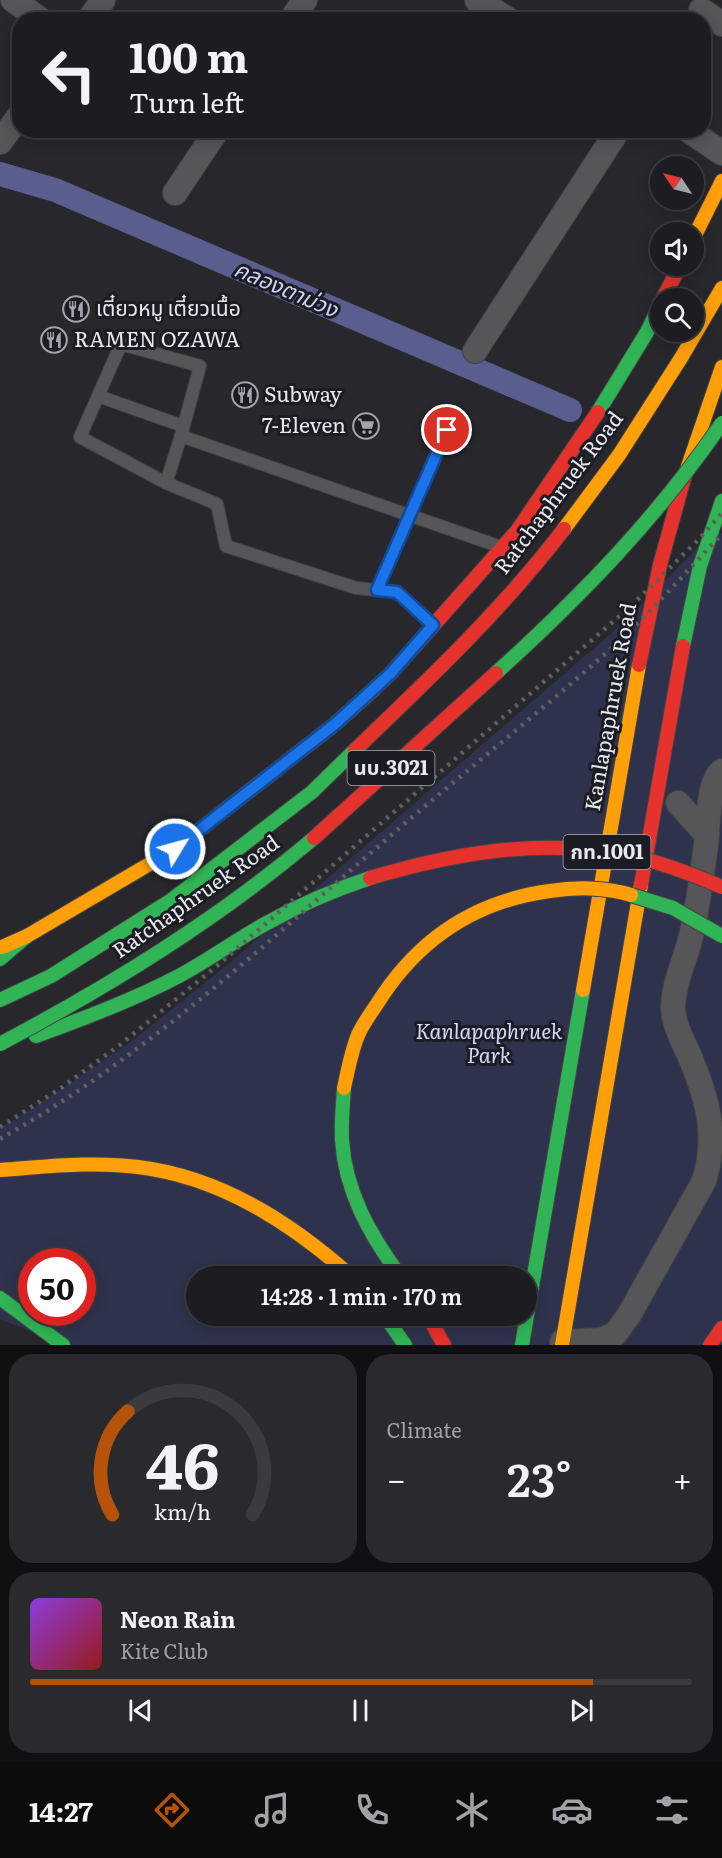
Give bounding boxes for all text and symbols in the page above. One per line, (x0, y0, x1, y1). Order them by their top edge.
text: 100 m (129, 24, 248, 86)
icon: left (30, 36, 108, 114)
text: Turn left (129, 81, 244, 121)
north arrow (650, 156, 704, 210)
map controls (650, 156, 704, 342)
button: sound (650, 222, 704, 276)
water label: คลองตาม่วง (230, 251, 345, 325)
button: search (650, 288, 704, 342)
place label: เตี๋ยวหมู เตี๋ยวเนื้อ (96, 291, 241, 322)
restaurant icon: เตี๋ยวหมู เตี๋ยวเนื้อ (61, 294, 91, 324)
place label: RAMEN OZAWA (74, 322, 240, 353)
restaurant icon: RAMEN OZAWA (39, 325, 69, 355)
place label: Subway (264, 377, 343, 408)
restaurant icon: Subway (230, 380, 260, 410)
street label: Ratchaphruek Road (485, 403, 629, 580)
pin (421, 404, 472, 455)
place label: 7-Eleven (262, 408, 346, 439)
supermarket icon: 7-Eleven (351, 411, 381, 441)
icon: arrive (430, 413, 463, 446)
street label: Kanlapaphruek Road (575, 600, 642, 813)
road number: นบ.3021 (348, 751, 434, 785)
position arrow (143, 817, 207, 881)
street label: Ratchaphruek Road (105, 826, 284, 964)
road number: กท.1001 (564, 835, 650, 869)
park label: Kanlapaphruek Park (416, 1014, 563, 1069)
speed limit sign: 50 (18, 1248, 96, 1326)
text: 14:28 · 1 min · 170 m (261, 1279, 462, 1312)
text: Climate (387, 1414, 462, 1444)
text: 46 (146, 1416, 220, 1508)
text: 23° (507, 1444, 571, 1511)
text: − (387, 1453, 406, 1502)
text: + (673, 1453, 692, 1502)
text: km/h (154, 1496, 211, 1528)
text: Neon Rain (120, 1602, 236, 1635)
text: Kite Club (120, 1635, 208, 1665)
icon: previous (124, 1694, 157, 1727)
icon: pause (344, 1694, 377, 1727)
icon: next (565, 1694, 598, 1727)
icon: directions (151, 1789, 193, 1831)
icon: music (251, 1789, 293, 1831)
icon: phone (351, 1789, 393, 1831)
icon: climate (451, 1789, 493, 1831)
icon: car (551, 1789, 593, 1831)
icon: filters (651, 1789, 693, 1831)
text: 14:27 (29, 1790, 93, 1830)

